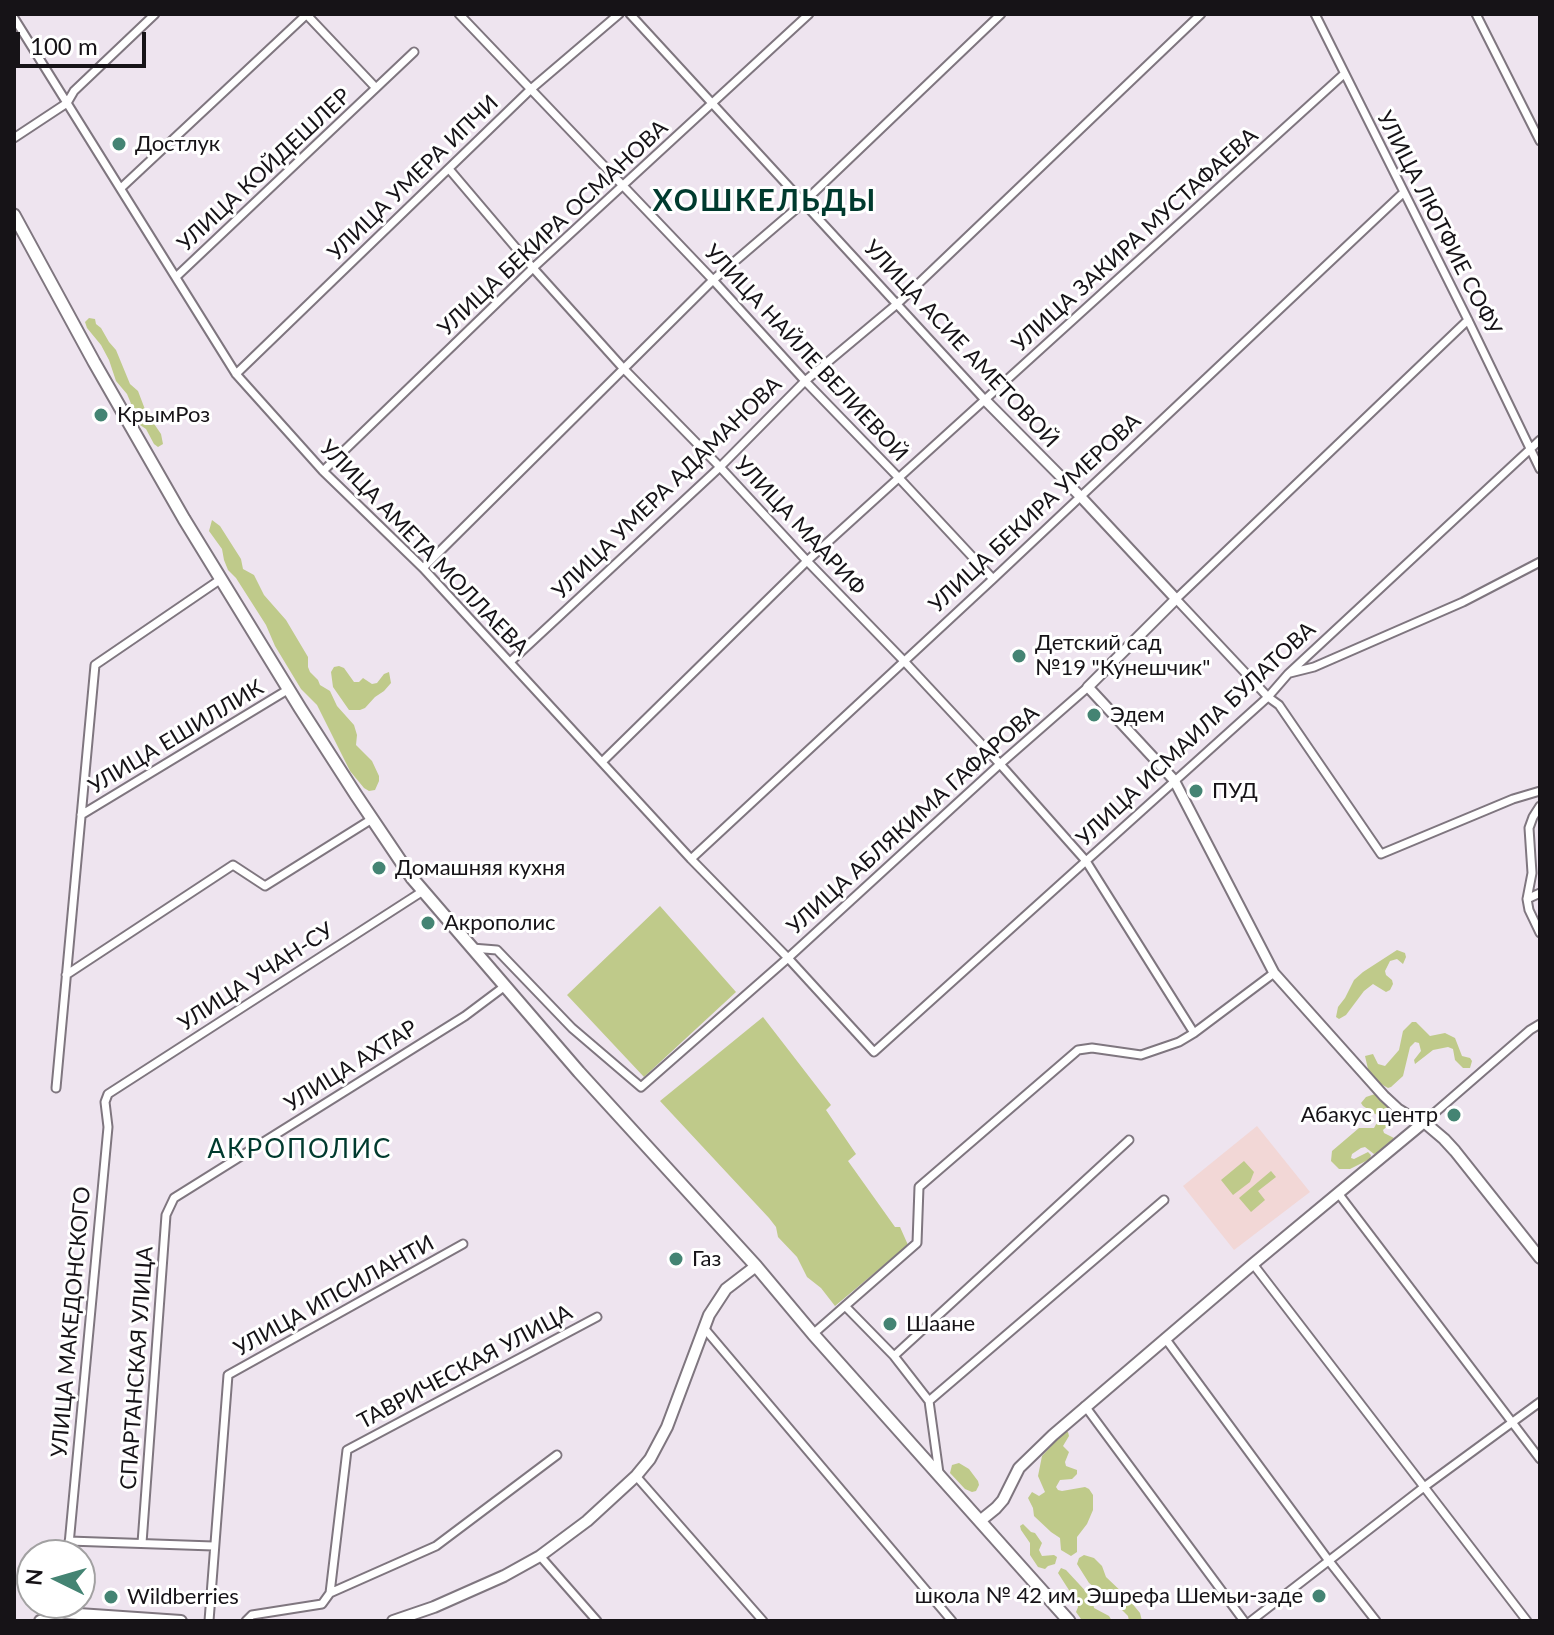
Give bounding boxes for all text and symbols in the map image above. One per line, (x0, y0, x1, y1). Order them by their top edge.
scale bar (20, 16, 150, 66)
text: 100 m (30, 31, 98, 60)
street label: УЛИЦА КОЙДЕШЛЕР (172, 83, 356, 257)
street label: УЛИЦА УМЕРА ИПЧИ (322, 90, 504, 266)
street label: УЛИЦА ЛЮТФИЕ СОФУ (1371, 107, 1507, 339)
street label: УЛИЦА БЕКИРА ОСМАНОВА (433, 115, 673, 341)
street label: УЛИЦА ЗАКИРА МУСТАФАЕВА (1007, 123, 1263, 357)
place label: Достлук (135, 131, 220, 157)
marker: Достлук (110, 135, 128, 153)
district label: ХОШКЕЛЬДЫ (653, 183, 877, 219)
street label: УЛИЦА АСИЕ АМЕТОВОЙ (858, 235, 1064, 453)
street label: УЛИЦА НАЙЛЕ ВЕЛИЕВОЙ (699, 239, 913, 467)
street label: УЛИЦА УМЕРА АДАМАНОВА (547, 371, 787, 605)
place label: КрымРоз (117, 402, 210, 428)
marker: КрымРоз (92, 406, 110, 424)
street label: УЛИЦА БЕКИРА УМЕРОВА (924, 408, 1146, 618)
street label: УЛИЦА АМЕТА МОЛЛАЕВА (314, 435, 534, 661)
street label: УЛИЦА МААРИФ (729, 451, 871, 601)
street label: УЛИЦА ИСМАИЛА БУЛАТОВА (1071, 616, 1321, 852)
place label: Детский сад №19 "Кунешчик" (1035, 630, 1210, 682)
marker: Детский сад №19 "Кунешчик" (1010, 647, 1028, 665)
street label: УЛИЦА ЕШИЛЛИК (84, 674, 268, 800)
street label: УЛИЦА АБЛЯКИМА ГАФАРОВА (782, 700, 1044, 940)
place label: Эдем (1110, 702, 1164, 728)
marker: Эдем (1085, 706, 1103, 724)
place label: ПУД (1212, 778, 1258, 804)
marker: ПУД (1187, 782, 1205, 800)
place label: Домашняя кухня (395, 855, 565, 881)
marker: Домашняя кухня (370, 859, 388, 877)
place label: Акрополис (444, 910, 556, 936)
marker: Акрополис (419, 914, 437, 932)
street label: УЛИЦА УЧАН-СУ (174, 917, 338, 1037)
street label: УЛИЦА АХТАР (280, 1015, 422, 1117)
place label: Абакус центр (1301, 1102, 1438, 1128)
marker: Абакус центр (1445, 1106, 1463, 1124)
district label: АКРОПОЛИС (208, 1134, 392, 1166)
street label: УЛИЦА МАКЕДОНСКОГО (46, 1185, 96, 1459)
street label: УЛИЦА ИПСИЛАНТИ (229, 1230, 439, 1362)
street label: СПАРТАНСКАЯ УЛИЦА (115, 1245, 159, 1491)
place label: Газ (692, 1246, 721, 1272)
marker: Газ (667, 1250, 685, 1268)
street label: ТАВРИЧЕСКАЯ УЛИЦА (353, 1299, 577, 1435)
place label: Шаане (906, 1311, 975, 1337)
marker: Шаане (881, 1315, 899, 1333)
north arrow (16, 1539, 96, 1619)
text: N (19, 1567, 48, 1587)
place label: школа № 42 им. Эшрефа Шемьи-заде (915, 1583, 1303, 1609)
place label: Wildberries (127, 1584, 239, 1610)
marker: школа № 42 им. Эшрефа Шемьи-заде (1310, 1587, 1328, 1605)
marker: Wildberries (102, 1588, 120, 1606)

